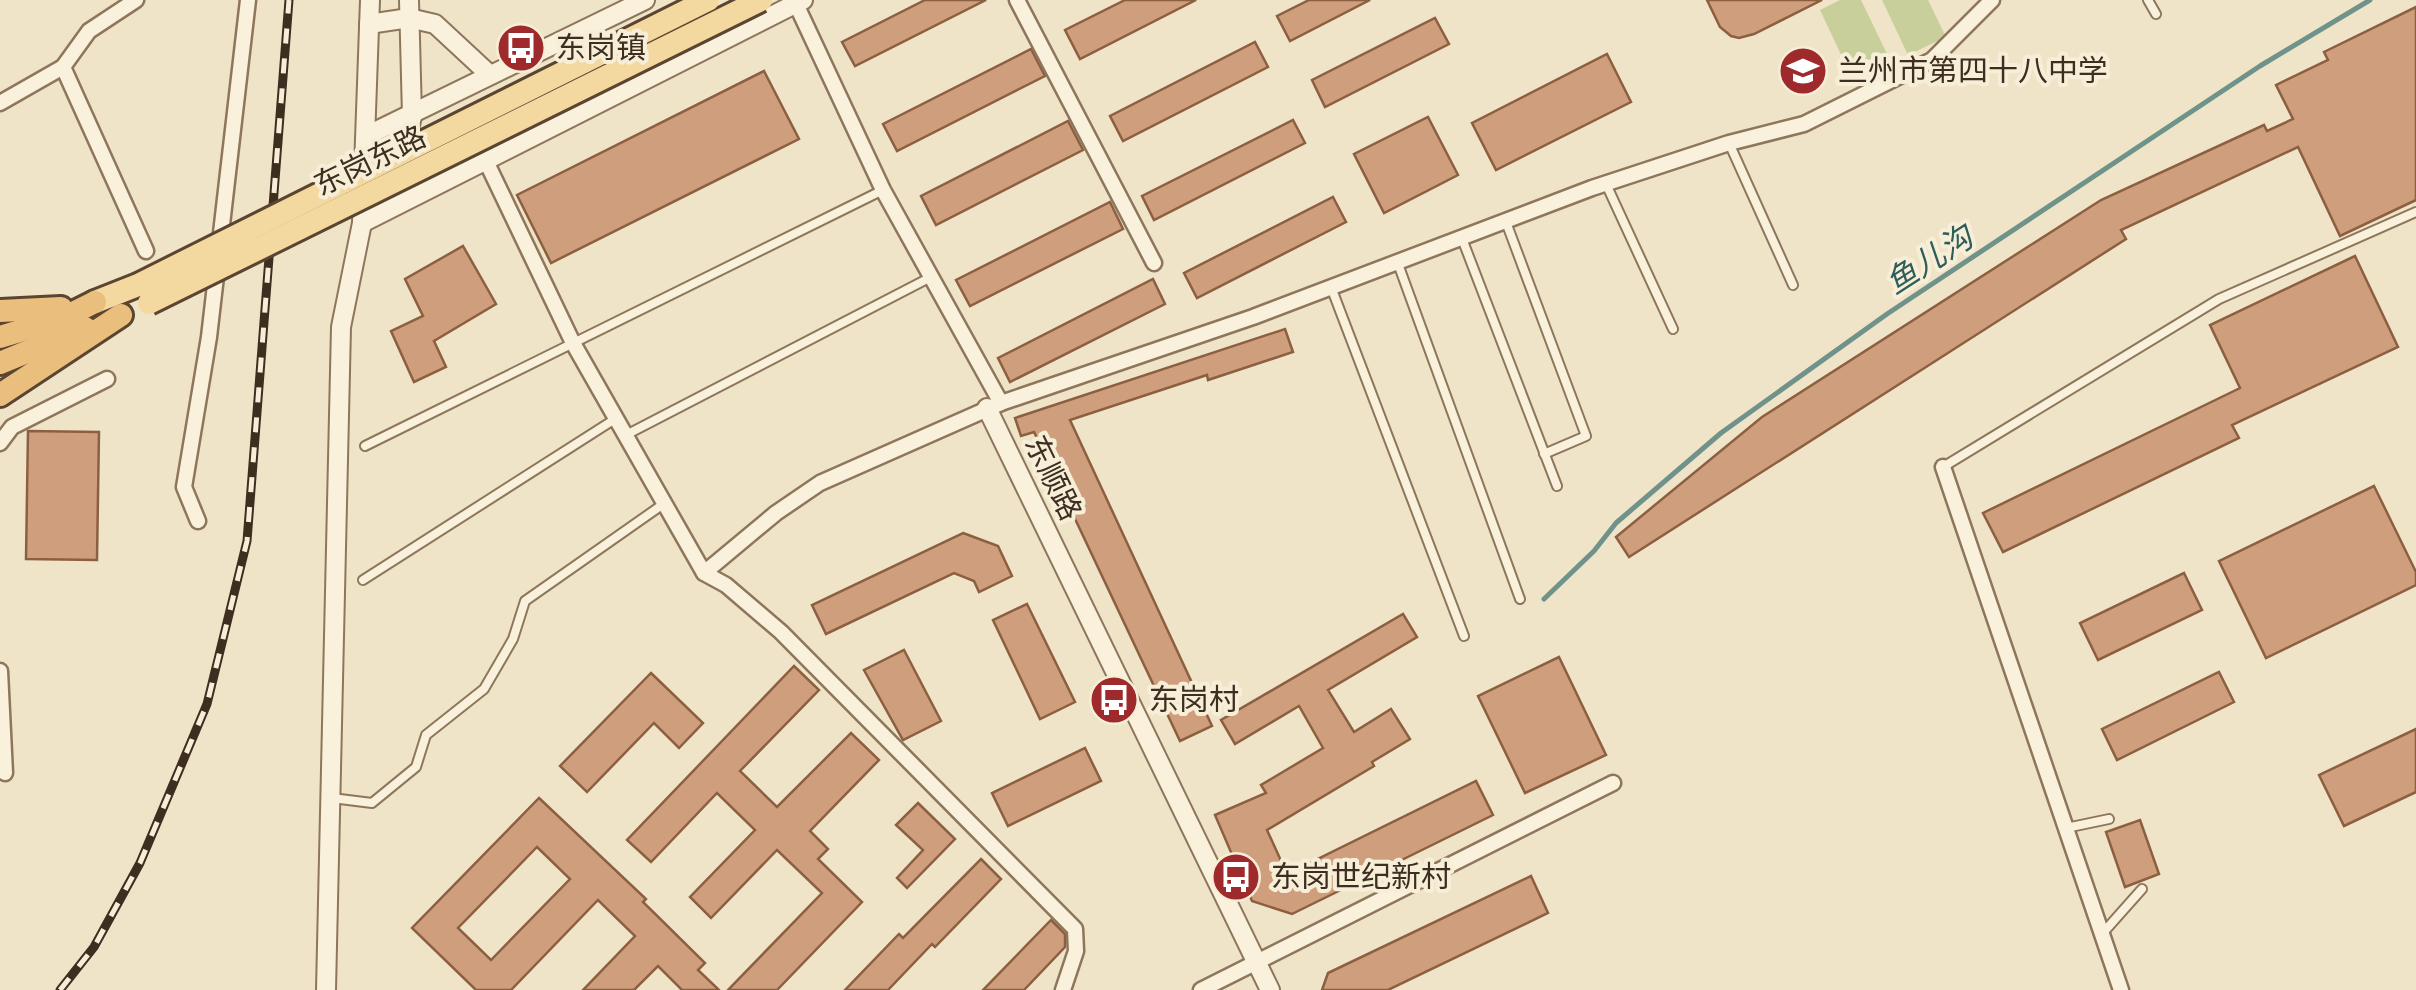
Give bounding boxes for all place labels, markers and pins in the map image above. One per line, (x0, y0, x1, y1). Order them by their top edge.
bus stop icon: 东岗镇 (495, 22, 547, 74)
place label: 东岗镇 (556, 26, 646, 67)
school or university icon: 兰州市第四十八中学 (1777, 45, 1829, 97)
place label: 兰州市第四十八中学 (1838, 49, 2108, 90)
bus stop icon: 东岗村 (1088, 674, 1140, 726)
place label: 东岗村 (1149, 678, 1239, 719)
bus stop icon: 东岗世纪新村 (1210, 851, 1262, 903)
place label: 东岗世纪新村 (1271, 855, 1451, 896)

